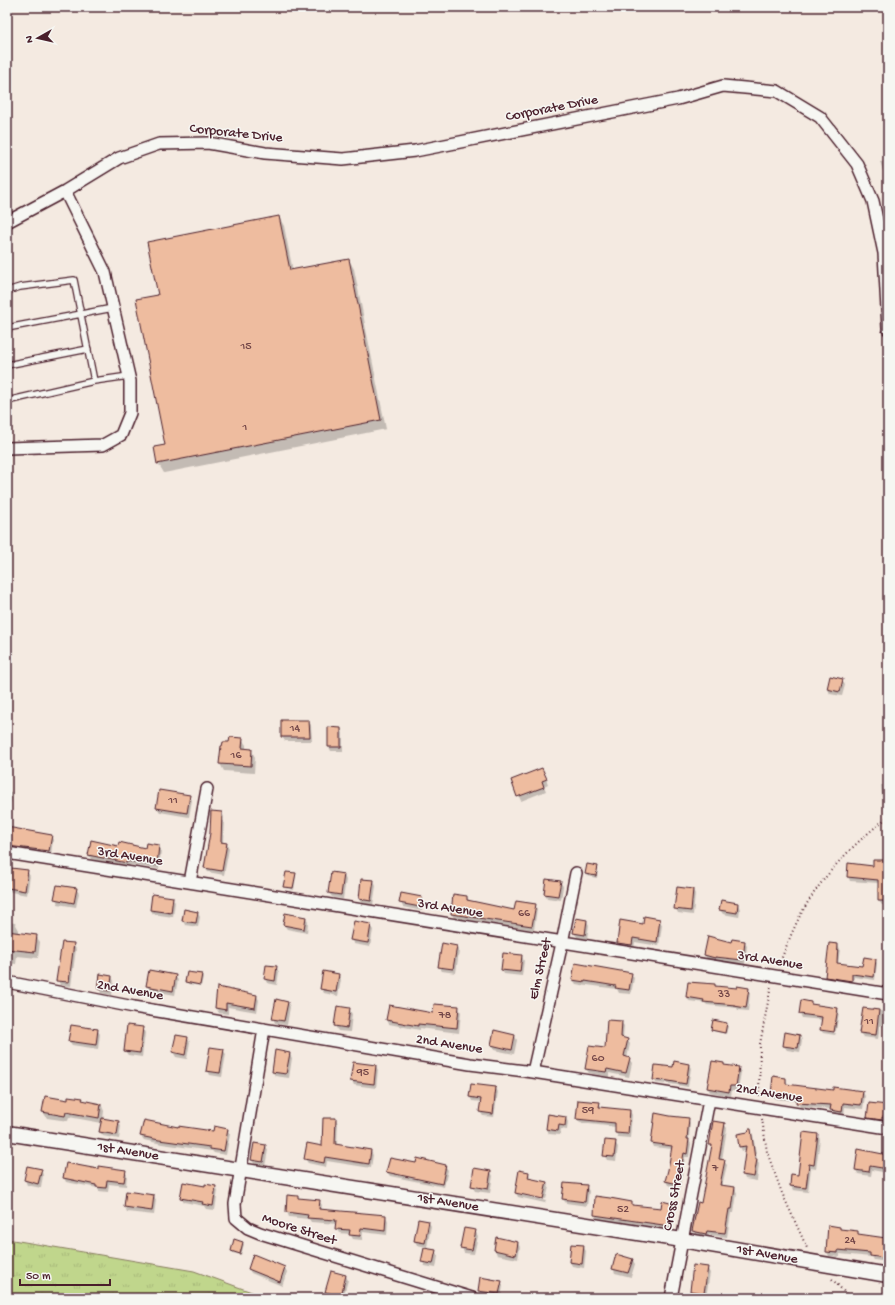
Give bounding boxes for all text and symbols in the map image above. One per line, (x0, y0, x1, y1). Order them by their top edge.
north arrow (18, 18, 58, 58)
text: N (24, 35, 37, 44)
street label: Corporate Drive (505, 92, 600, 126)
street label: Corporate Drive (189, 121, 284, 147)
house number: 15 (239, 340, 252, 354)
house number: 1 (242, 421, 248, 435)
house number: 14 (289, 722, 301, 736)
house number: 16 (230, 749, 242, 763)
house number: 11 (167, 794, 178, 808)
street label: 3rd Avenue (95, 843, 165, 871)
street label: 3rd Avenue (415, 895, 485, 923)
house number: 66 (518, 907, 531, 921)
street label: Elm Street (526, 935, 557, 1001)
street label: 3rd Avenue (735, 947, 805, 975)
street label: 2nd Avenue (95, 977, 165, 1005)
house number: 33 (717, 988, 730, 1002)
house number: 78 (438, 1009, 452, 1023)
house number: 11 (863, 1015, 874, 1029)
street label: 2nd Avenue (415, 1031, 484, 1059)
house number: 60 (592, 1052, 605, 1066)
house number: 95 (356, 1066, 369, 1080)
street label: 2nd Avenue (735, 1080, 804, 1108)
house number: 59 (582, 1104, 594, 1118)
street label: 1st Avenue (95, 1139, 161, 1165)
street label: Cross Street (660, 1158, 690, 1232)
house number: 7 (711, 1162, 719, 1176)
street label: 1st Avenue (415, 1190, 481, 1216)
house number: 52 (617, 1203, 629, 1217)
street label: Moore Street (260, 1210, 339, 1250)
house number: 24 (844, 1234, 856, 1248)
street label: 1st Avenue (734, 1241, 800, 1269)
scale bar (20, 1261, 110, 1287)
text: 50 m (26, 1270, 51, 1284)

